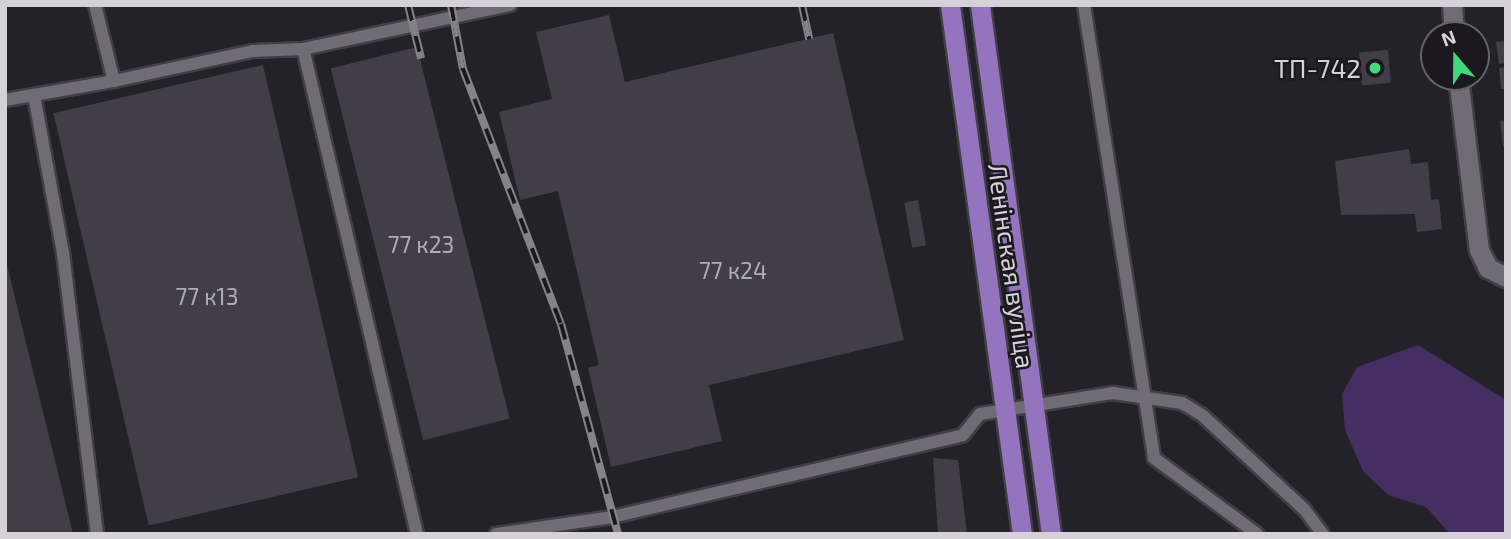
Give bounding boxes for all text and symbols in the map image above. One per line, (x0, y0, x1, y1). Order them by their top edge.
north arrow (1420, 21, 1490, 91)
text: N (1438, 25, 1459, 51)
place label: ТП-742 (1274, 52, 1361, 84)
marker: ТП-742 (1367, 60, 1383, 76)
street label: Ленінская вуліца (982, 161, 1042, 371)
house number: 77 к23 (388, 230, 454, 258)
house number: 77 к24 (699, 256, 767, 284)
house number: 77 к13 (176, 282, 238, 310)

